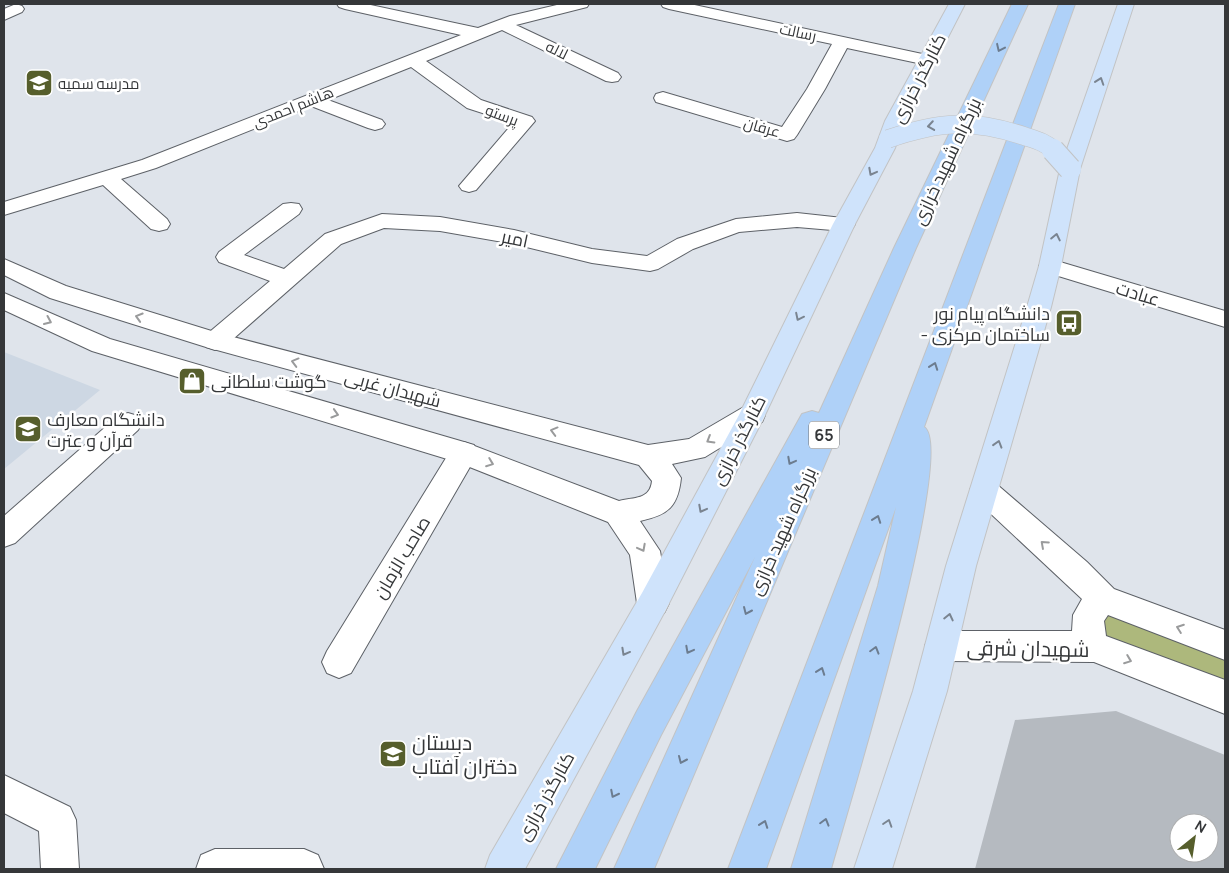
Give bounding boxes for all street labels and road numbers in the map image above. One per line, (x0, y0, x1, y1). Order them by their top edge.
street label: رسالت (778, 18, 818, 46)
street label: کنارگذر خرازی (885, 29, 951, 127)
street label: لاله (542, 36, 572, 64)
street label: هاشم احمدی (249, 81, 337, 133)
street label: بزرگراه شهید خرازی (906, 93, 986, 229)
street label: پرستو (482, 99, 522, 131)
street label: عرفان (741, 112, 783, 142)
street label: امیر (498, 223, 531, 253)
street label: عبادت (1113, 275, 1163, 311)
street label: شهیدان غربی (342, 364, 444, 412)
street label: کنارگذر خرازی (705, 391, 771, 489)
road number: 65 (809, 422, 839, 448)
street label: بزرگراه شهید خرازی (743, 463, 821, 599)
street label: صاحب الزمان (367, 511, 435, 603)
street label: شهیدان شرقی (966, 633, 1090, 663)
street label: کنارگذر خرازی (511, 747, 579, 845)

